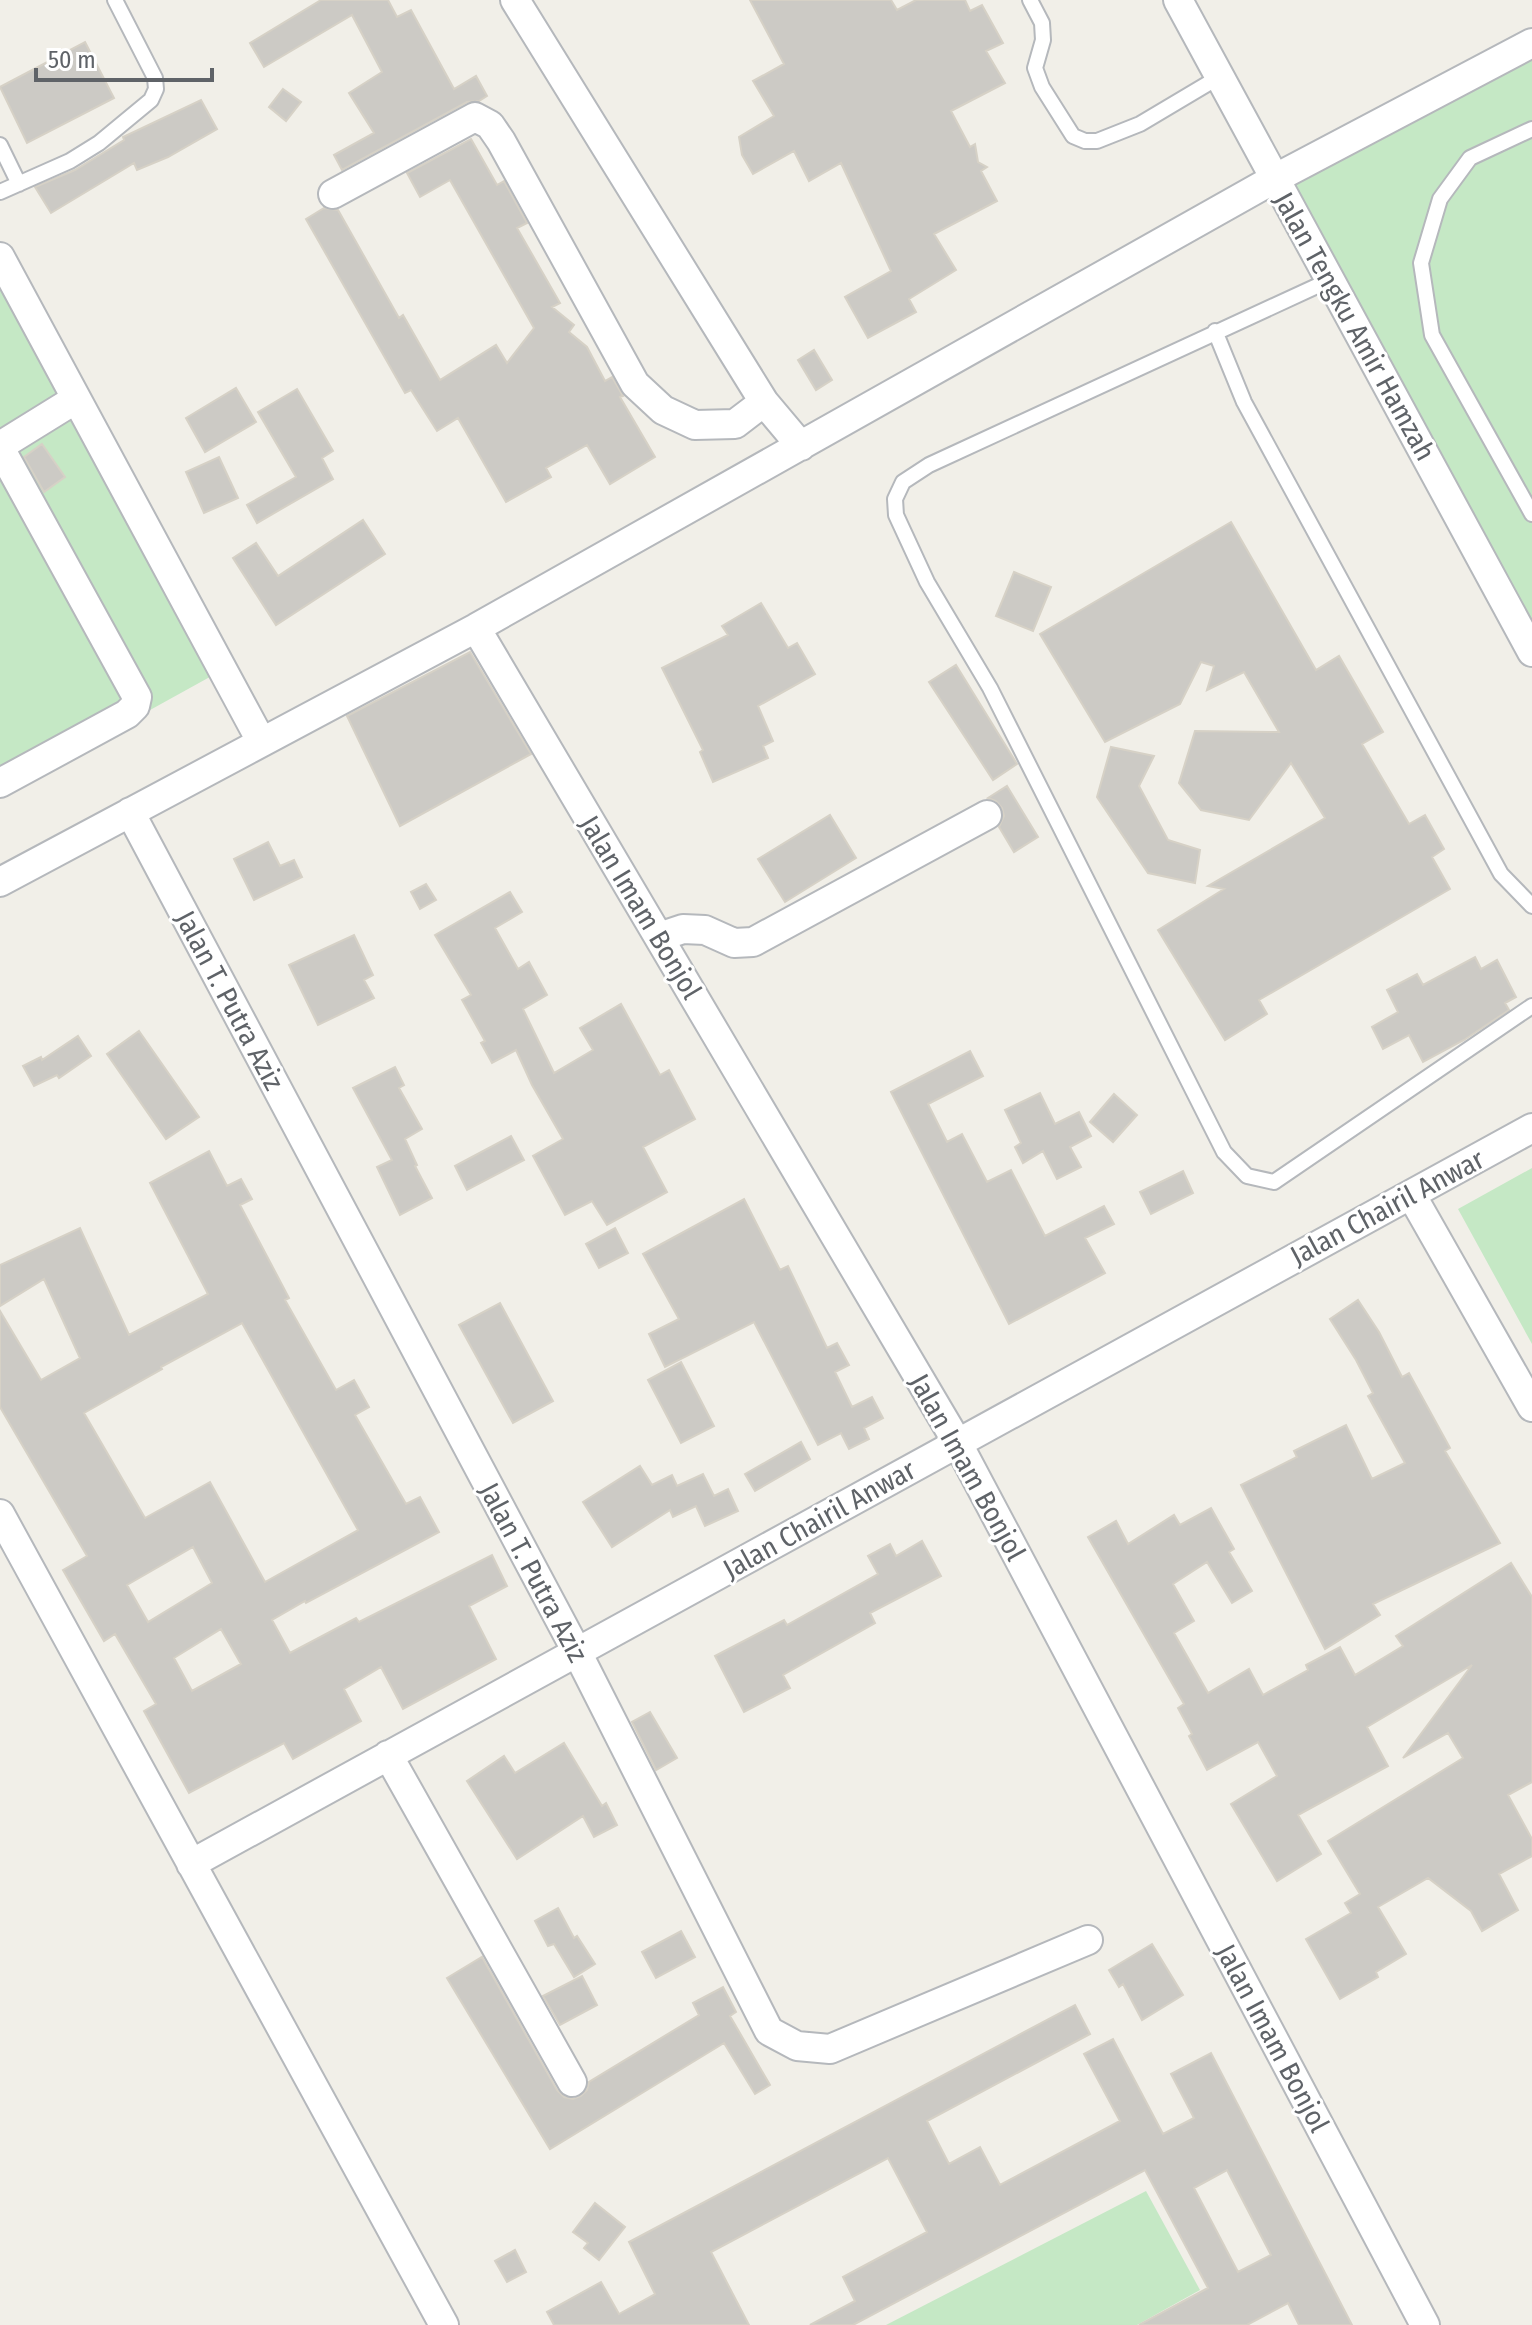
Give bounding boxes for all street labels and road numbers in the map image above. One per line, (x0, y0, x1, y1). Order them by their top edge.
street label: Jalan Tengku Amir Hamzah (1267, 186, 1442, 466)
street label: Jalan Imam Bonjol (573, 810, 708, 1005)
street label: Jalan T. Putra Aziz (168, 905, 291, 1095)
street label: Jalan Chairil Anwar (1285, 1142, 1490, 1272)
street label: Jalan Imam Bonjol (903, 1368, 1032, 1566)
street label: Jalan Chairil Anwar (717, 1453, 921, 1586)
street label: Jalan T. Putra Aziz (472, 1477, 595, 1667)
street label: Jalan Imam Bonjol (1209, 1939, 1336, 2138)

